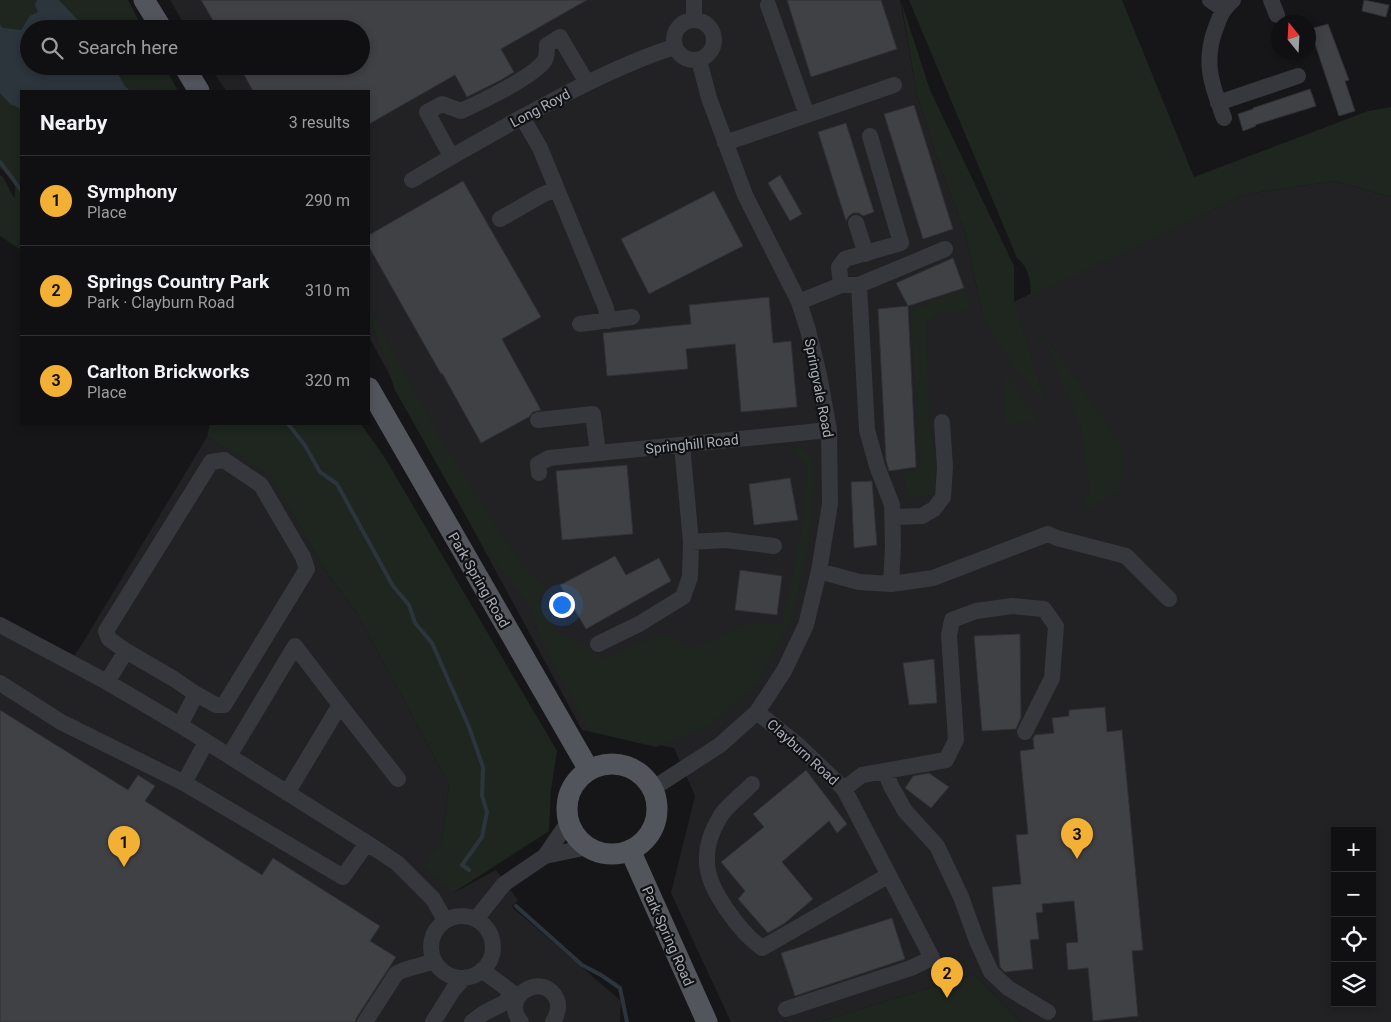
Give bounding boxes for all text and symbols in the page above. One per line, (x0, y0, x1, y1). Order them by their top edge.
north arrow (1271, 15, 1316, 60)
search box (20, 20, 370, 75)
icon: search (38, 34, 66, 62)
text: Search here (78, 36, 178, 59)
street label: Long Royd (507, 86, 573, 130)
text: Nearby (40, 111, 107, 135)
text: 3 results (289, 113, 350, 132)
text: Symphony (87, 180, 177, 203)
text: 1 (51, 191, 61, 210)
text: 290 m (305, 191, 350, 210)
text: Place (87, 203, 127, 222)
text: Springs Country Park (87, 270, 269, 293)
text: 2 (51, 281, 61, 300)
text: 310 m (305, 281, 350, 300)
text: Park · Clayburn Road (87, 293, 235, 312)
street label: Springvale Road (802, 337, 836, 439)
text: Carlton Brickworks (87, 360, 250, 383)
text: 3 (51, 371, 61, 390)
text: 320 m (305, 371, 350, 390)
text: Place (87, 383, 127, 402)
street label: Springhill Road (645, 431, 739, 457)
street label: Park Spring Road (445, 530, 513, 630)
your location (549, 592, 575, 618)
street label: Clayburn Road (764, 716, 842, 788)
pin: 3 (1061, 818, 1093, 859)
pin: 1 (108, 826, 140, 867)
map controls (1331, 827, 1376, 1007)
button: + (1331, 827, 1376, 872)
button: − (1331, 872, 1376, 917)
street label: Park Spring Road (639, 884, 697, 988)
button: locate (1331, 917, 1376, 962)
pin: 2 (931, 957, 963, 998)
button: layers (1331, 962, 1376, 1007)

